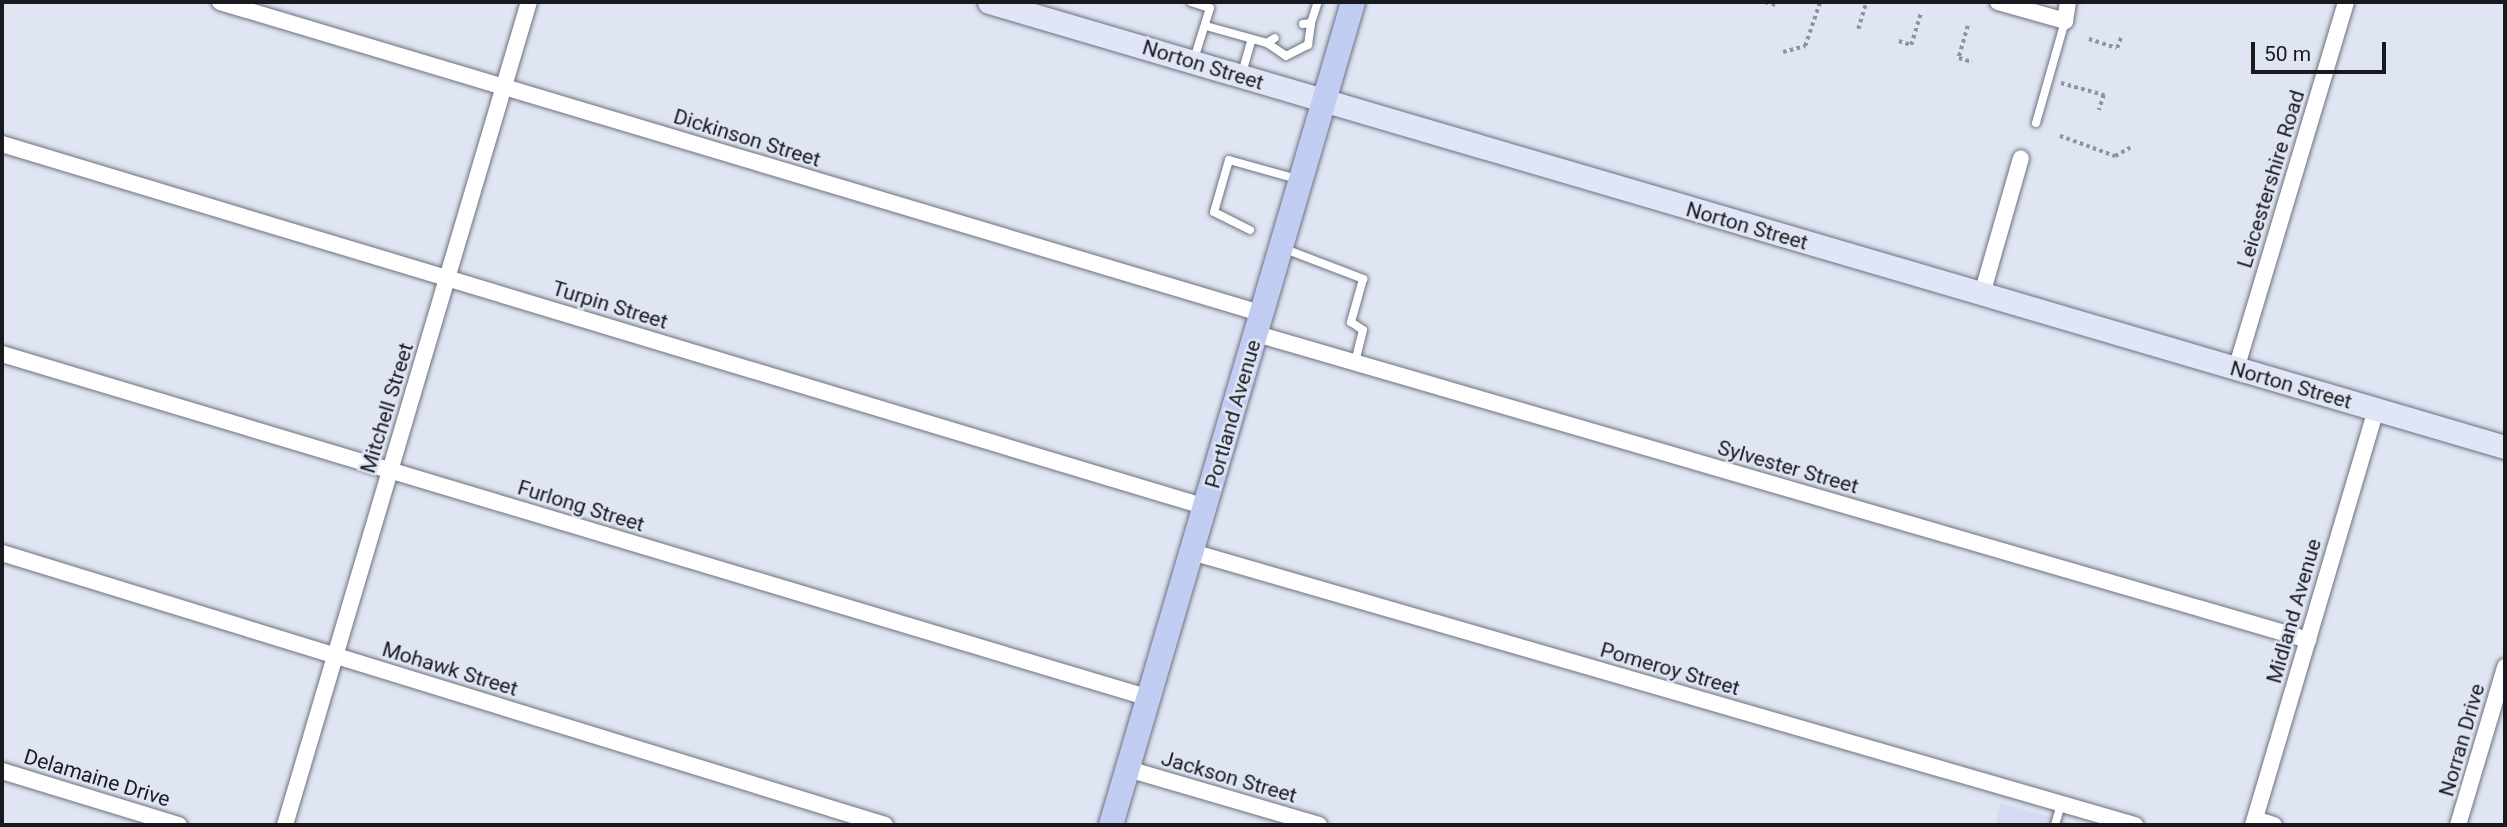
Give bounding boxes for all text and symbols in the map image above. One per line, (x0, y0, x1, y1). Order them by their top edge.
scale bar (2255, 28, 2390, 72)
street label: Norton Street (1139, 35, 1267, 95)
text: 50 m (2264, 42, 2311, 66)
street label: Leicestershire Road (2232, 87, 2310, 271)
street label: Dickinson Street (671, 104, 823, 172)
street label: Norton Street (1683, 197, 1811, 255)
street label: Turpin Street (549, 276, 671, 334)
street label: Portland Avenue (1200, 337, 1266, 491)
street label: Mitchell Street (355, 340, 419, 476)
street label: Norton Street (2227, 356, 2355, 414)
street label: Sylvester Street (1715, 435, 1861, 499)
street label: Furlong Street (515, 475, 647, 537)
street label: Midland Avenue (2261, 536, 2327, 686)
street label: Mohawk Street (379, 636, 521, 702)
street label: Pomeroy Street (1597, 637, 1743, 701)
street label: Norran Drive (2434, 681, 2490, 799)
street label: Delamaine Drive (21, 744, 173, 812)
street label: Jackson Street (1158, 746, 1300, 808)

